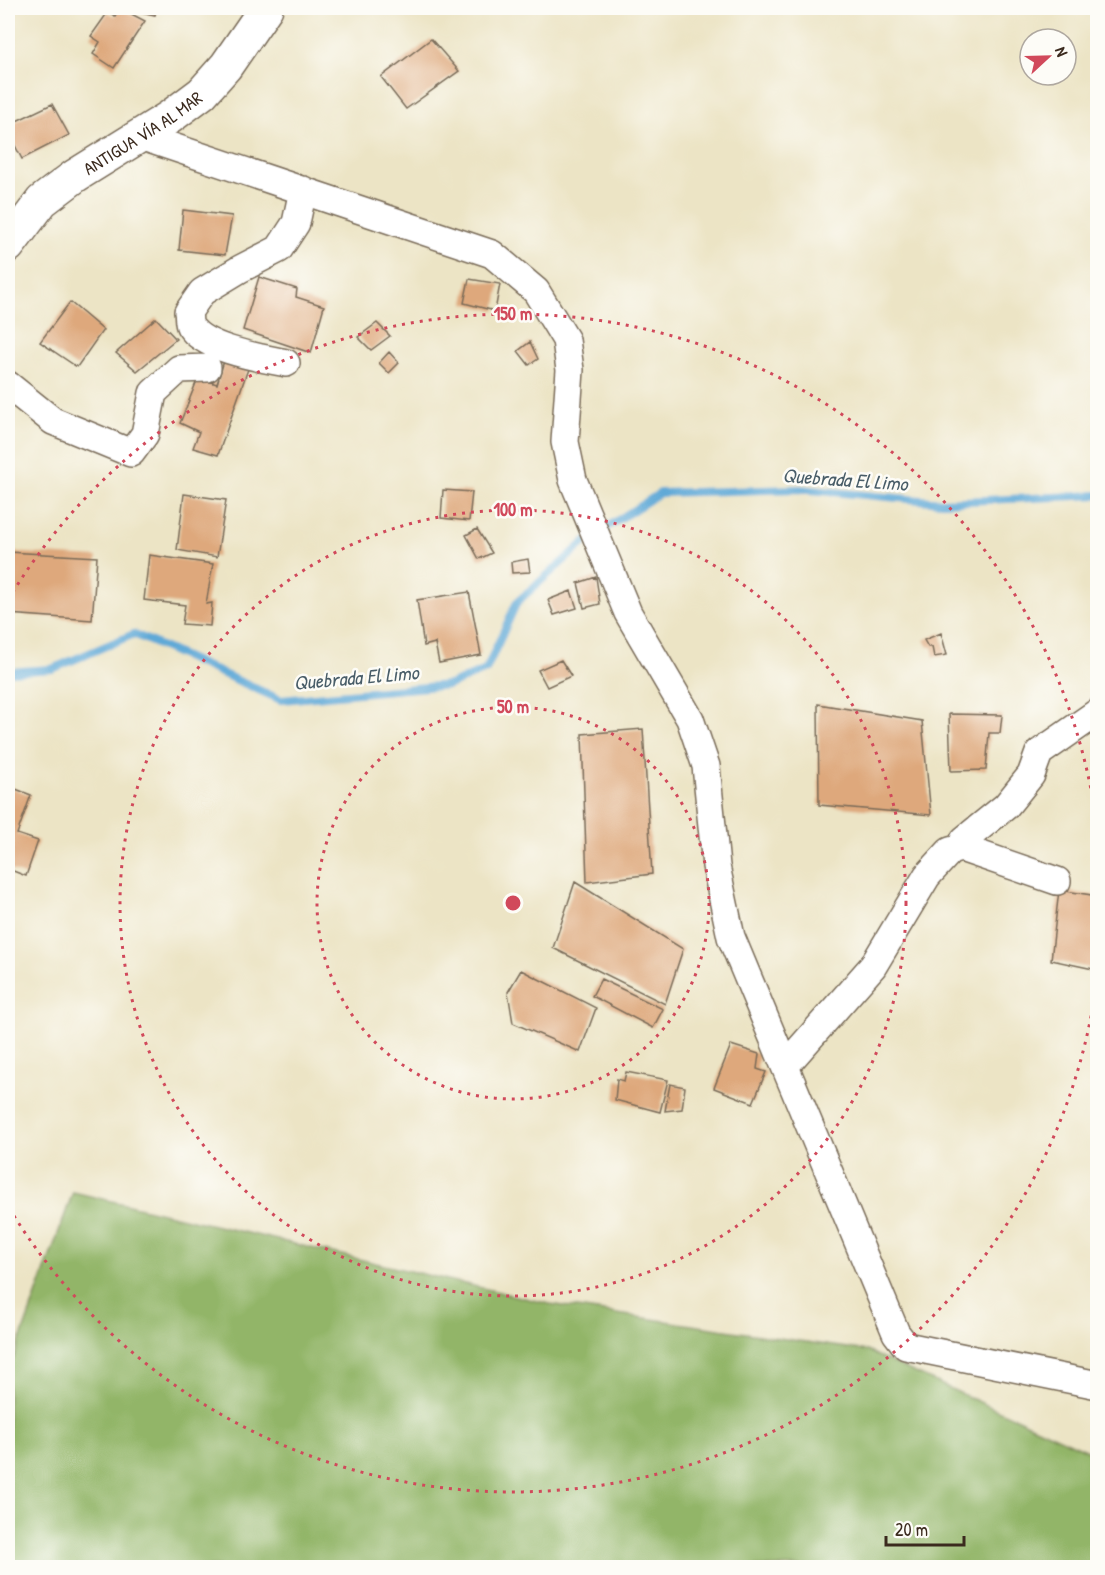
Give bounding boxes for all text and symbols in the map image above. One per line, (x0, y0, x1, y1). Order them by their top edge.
north arrow (1018, 27, 1078, 87)
text: N (1050, 43, 1074, 60)
street label: ANTIGUA VÍA AL MAR (78, 85, 207, 180)
text: 150 m (494, 301, 532, 326)
water label: Quebrada El Limo (782, 461, 910, 497)
text: 100 m (493, 497, 533, 522)
water label: Quebrada El Limo (292, 658, 422, 696)
text: 50 m (497, 694, 529, 719)
centre of rings (503, 893, 523, 913)
scale bar (886, 1509, 964, 1547)
text: 20 m (895, 1517, 928, 1542)

